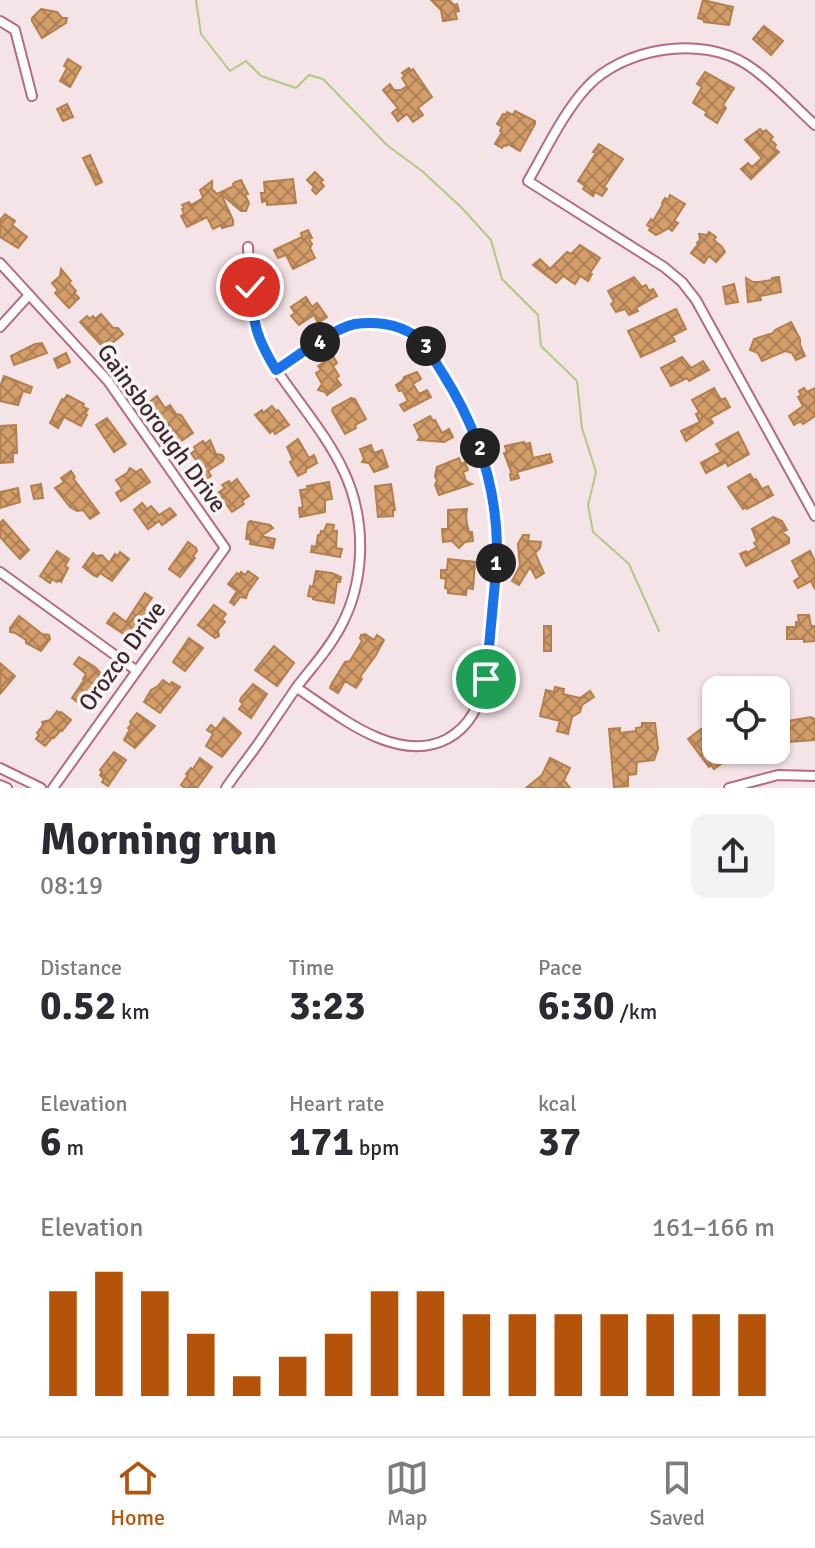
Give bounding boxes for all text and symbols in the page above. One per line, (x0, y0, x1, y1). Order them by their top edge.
pin (216, 253, 284, 321)
icon: check (228, 265, 272, 309)
pin: 4 (300, 322, 340, 362)
pin: 3 (406, 326, 446, 366)
text: 4 (314, 328, 326, 355)
text: 3 (420, 332, 432, 359)
street label: Gainsborough Drive (91, 338, 233, 518)
pin: 2 (460, 428, 500, 468)
text: 2 (474, 434, 486, 461)
pin: 1 (476, 543, 516, 583)
text: 1 (490, 549, 502, 576)
street label: Orozco Drive (72, 595, 172, 717)
pin (452, 645, 520, 713)
icon: arrive (464, 657, 508, 701)
map controls (702, 676, 790, 764)
button: locate (702, 676, 790, 764)
text: Morning run (40, 813, 277, 867)
button: share (691, 814, 775, 898)
text: 08:19 (40, 870, 103, 902)
text: Distance (40, 954, 122, 981)
text: Time (289, 954, 334, 981)
text: Pace (538, 954, 582, 981)
text: 0.52 (40, 981, 116, 1031)
text: 3:23 (289, 981, 366, 1031)
text: 6:30 (538, 981, 615, 1031)
text: km (116, 998, 150, 1025)
text: /km (615, 998, 657, 1025)
text: Elevation (40, 1090, 128, 1117)
text: Heart rate (289, 1090, 384, 1117)
text: kcal (538, 1090, 577, 1117)
text: 6 (40, 1117, 62, 1167)
text: 171 (289, 1117, 354, 1167)
text: 37 (538, 1117, 581, 1167)
text: m (62, 1134, 84, 1161)
text: bpm (354, 1134, 399, 1161)
text: Elevation (40, 1212, 144, 1244)
text: 161–166 m (652, 1212, 775, 1244)
tab: Home (110, 1456, 165, 1531)
tab: Map (385, 1456, 429, 1531)
tab: Saved (649, 1456, 705, 1531)

